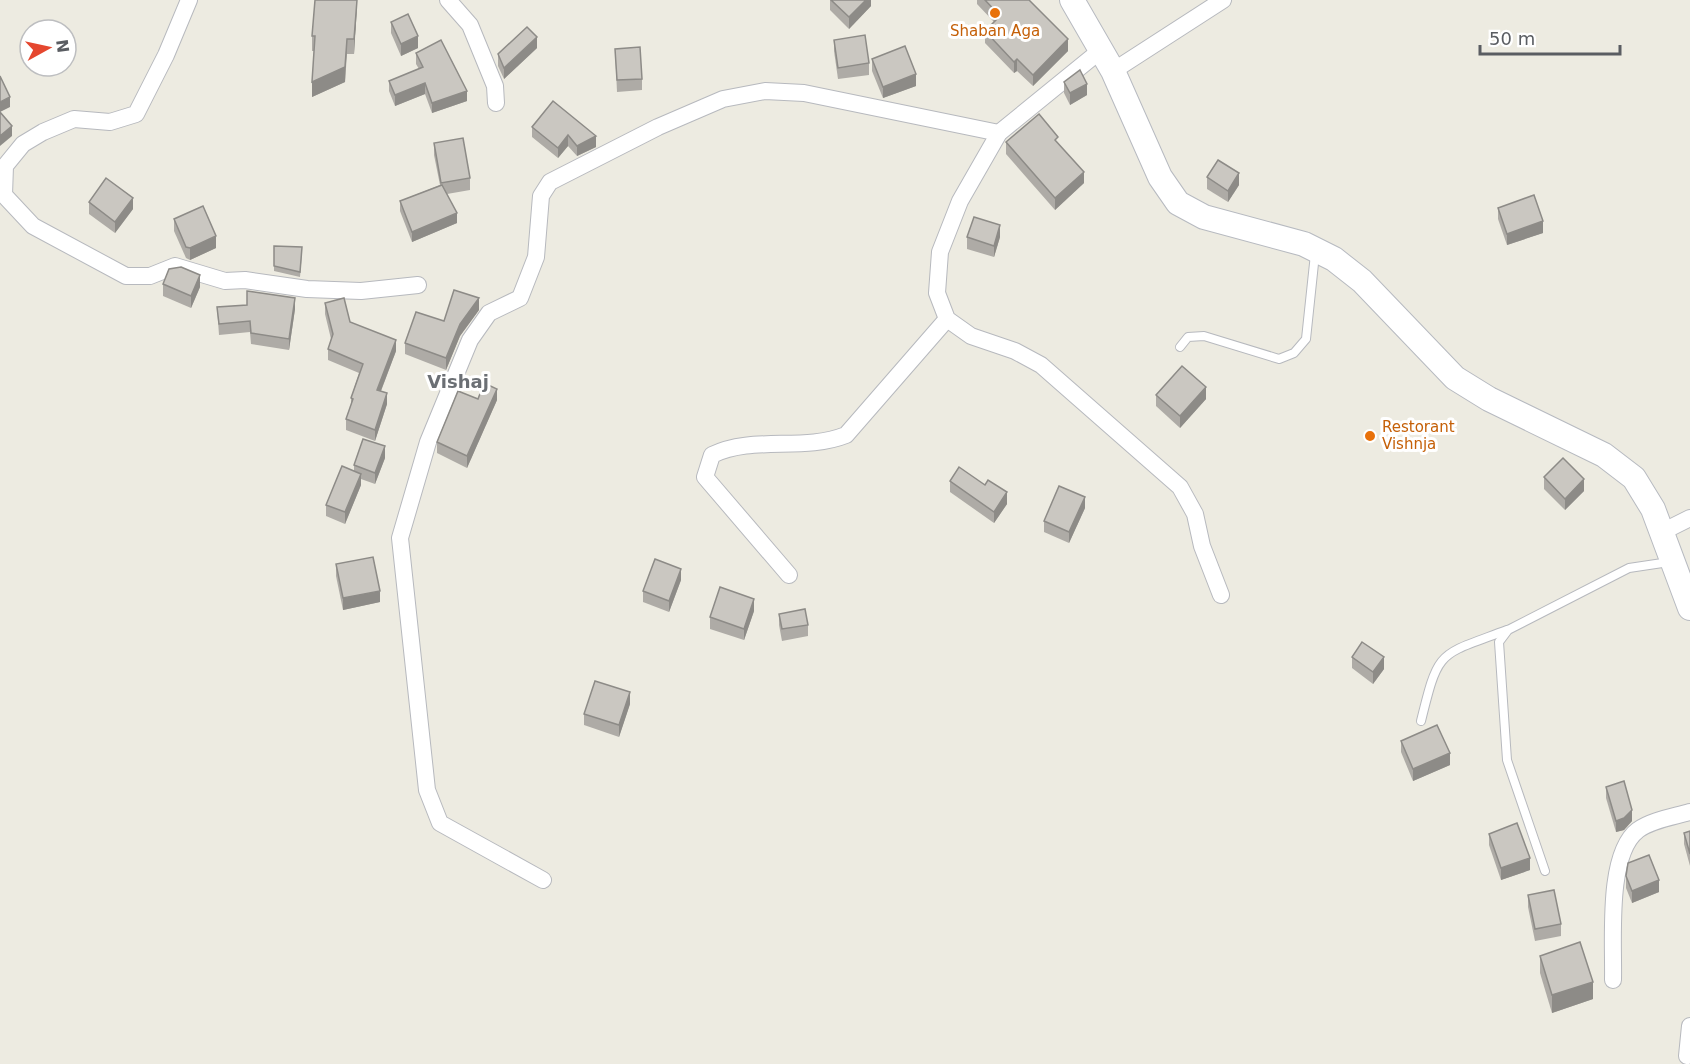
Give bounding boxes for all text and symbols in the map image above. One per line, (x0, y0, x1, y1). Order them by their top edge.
marker: Shaban Aga (988, 6, 1002, 20)
north arrow (18, 18, 78, 78)
scale bar (1480, 18, 1620, 56)
place label: Shaban Aga (950, 22, 1040, 40)
text: 50 m (1489, 28, 1535, 49)
text: N (52, 38, 73, 54)
district label: Vishaj (427, 371, 489, 392)
place label: Restorant Vishnja (1382, 418, 1455, 453)
marker: Restorant Vishnja (1363, 429, 1377, 443)

